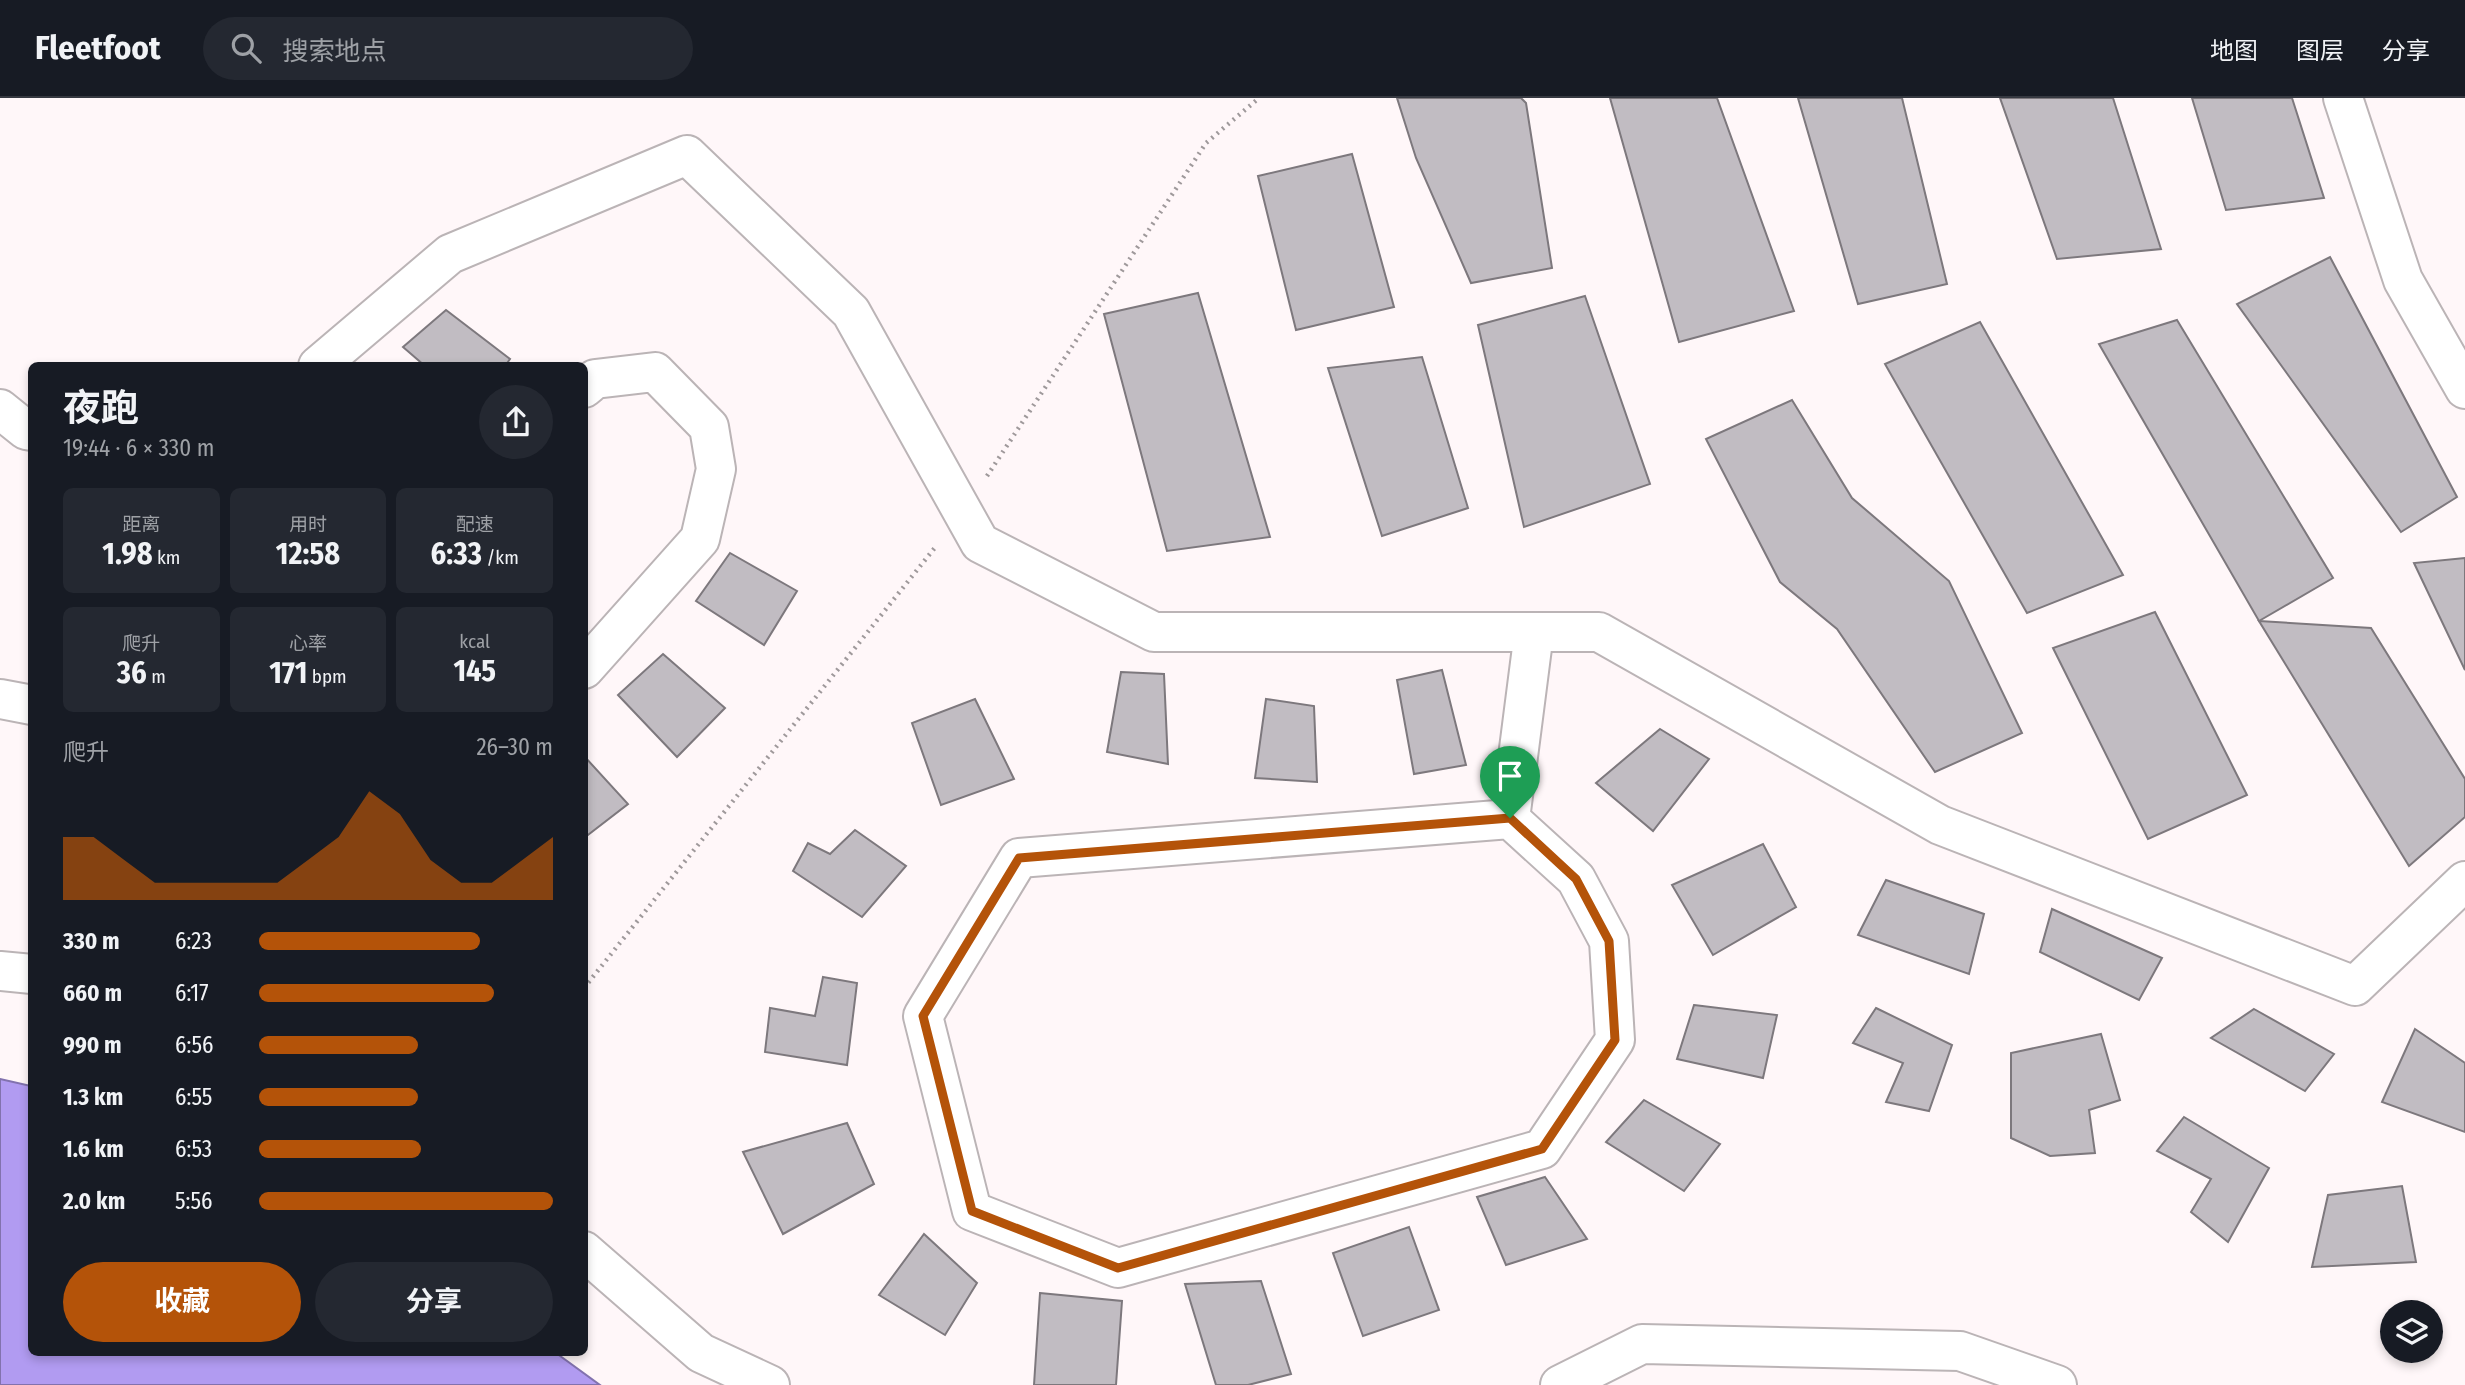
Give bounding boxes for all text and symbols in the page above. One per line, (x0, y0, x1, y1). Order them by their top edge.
search box (203, 17, 693, 80)
text: Fleetfoot (35, 28, 161, 68)
icon: search (227, 29, 265, 67)
text: 搜索地点 (283, 36, 387, 67)
text: 地图 (2210, 37, 2258, 65)
text: 图层 (2296, 37, 2344, 65)
text: 分享 (2382, 37, 2430, 65)
text: 夜跑 (63, 385, 139, 431)
button: share (479, 385, 553, 459)
text: 19:44 · 6 × 330 m (63, 434, 214, 462)
text: 距离 (122, 513, 160, 536)
text: 用时 (289, 513, 327, 536)
text: 配速 (456, 513, 494, 536)
text: 1.98 (102, 536, 152, 572)
text: 12:58 (276, 536, 340, 572)
text: 6:33 (431, 536, 482, 572)
text: km (152, 546, 180, 569)
text: /km (482, 546, 519, 569)
text: kcal (459, 630, 490, 653)
text: 爬升 (122, 632, 160, 655)
text: 心率 (289, 632, 327, 655)
text: 145 (453, 653, 496, 689)
text: 36 (117, 655, 147, 691)
text: 171 (269, 655, 307, 691)
text: m (147, 665, 166, 688)
text: bpm (307, 665, 347, 688)
text: 26–30 m (476, 733, 553, 761)
text: 爬升 (63, 738, 109, 766)
pin (1480, 746, 1540, 818)
icon: arrive (1491, 757, 1529, 795)
text: 330 m (63, 927, 120, 955)
text: 6:23 (175, 927, 212, 955)
text: 660 m (63, 979, 122, 1007)
text: 6:17 (175, 979, 209, 1007)
text: 990 m (63, 1031, 122, 1059)
text: 6:56 (175, 1031, 213, 1059)
text: 1.3 km (63, 1083, 123, 1111)
text: 6:55 (175, 1083, 212, 1111)
text: 1.6 km (63, 1135, 124, 1163)
text: 6:53 (175, 1135, 212, 1163)
text: 2.0 km (63, 1187, 125, 1215)
text: 5:56 (175, 1187, 213, 1215)
button: 收藏 (63, 1262, 301, 1342)
button: 分享 (315, 1262, 553, 1342)
map controls (2380, 1300, 2443, 1363)
button: layers (2380, 1300, 2443, 1363)

